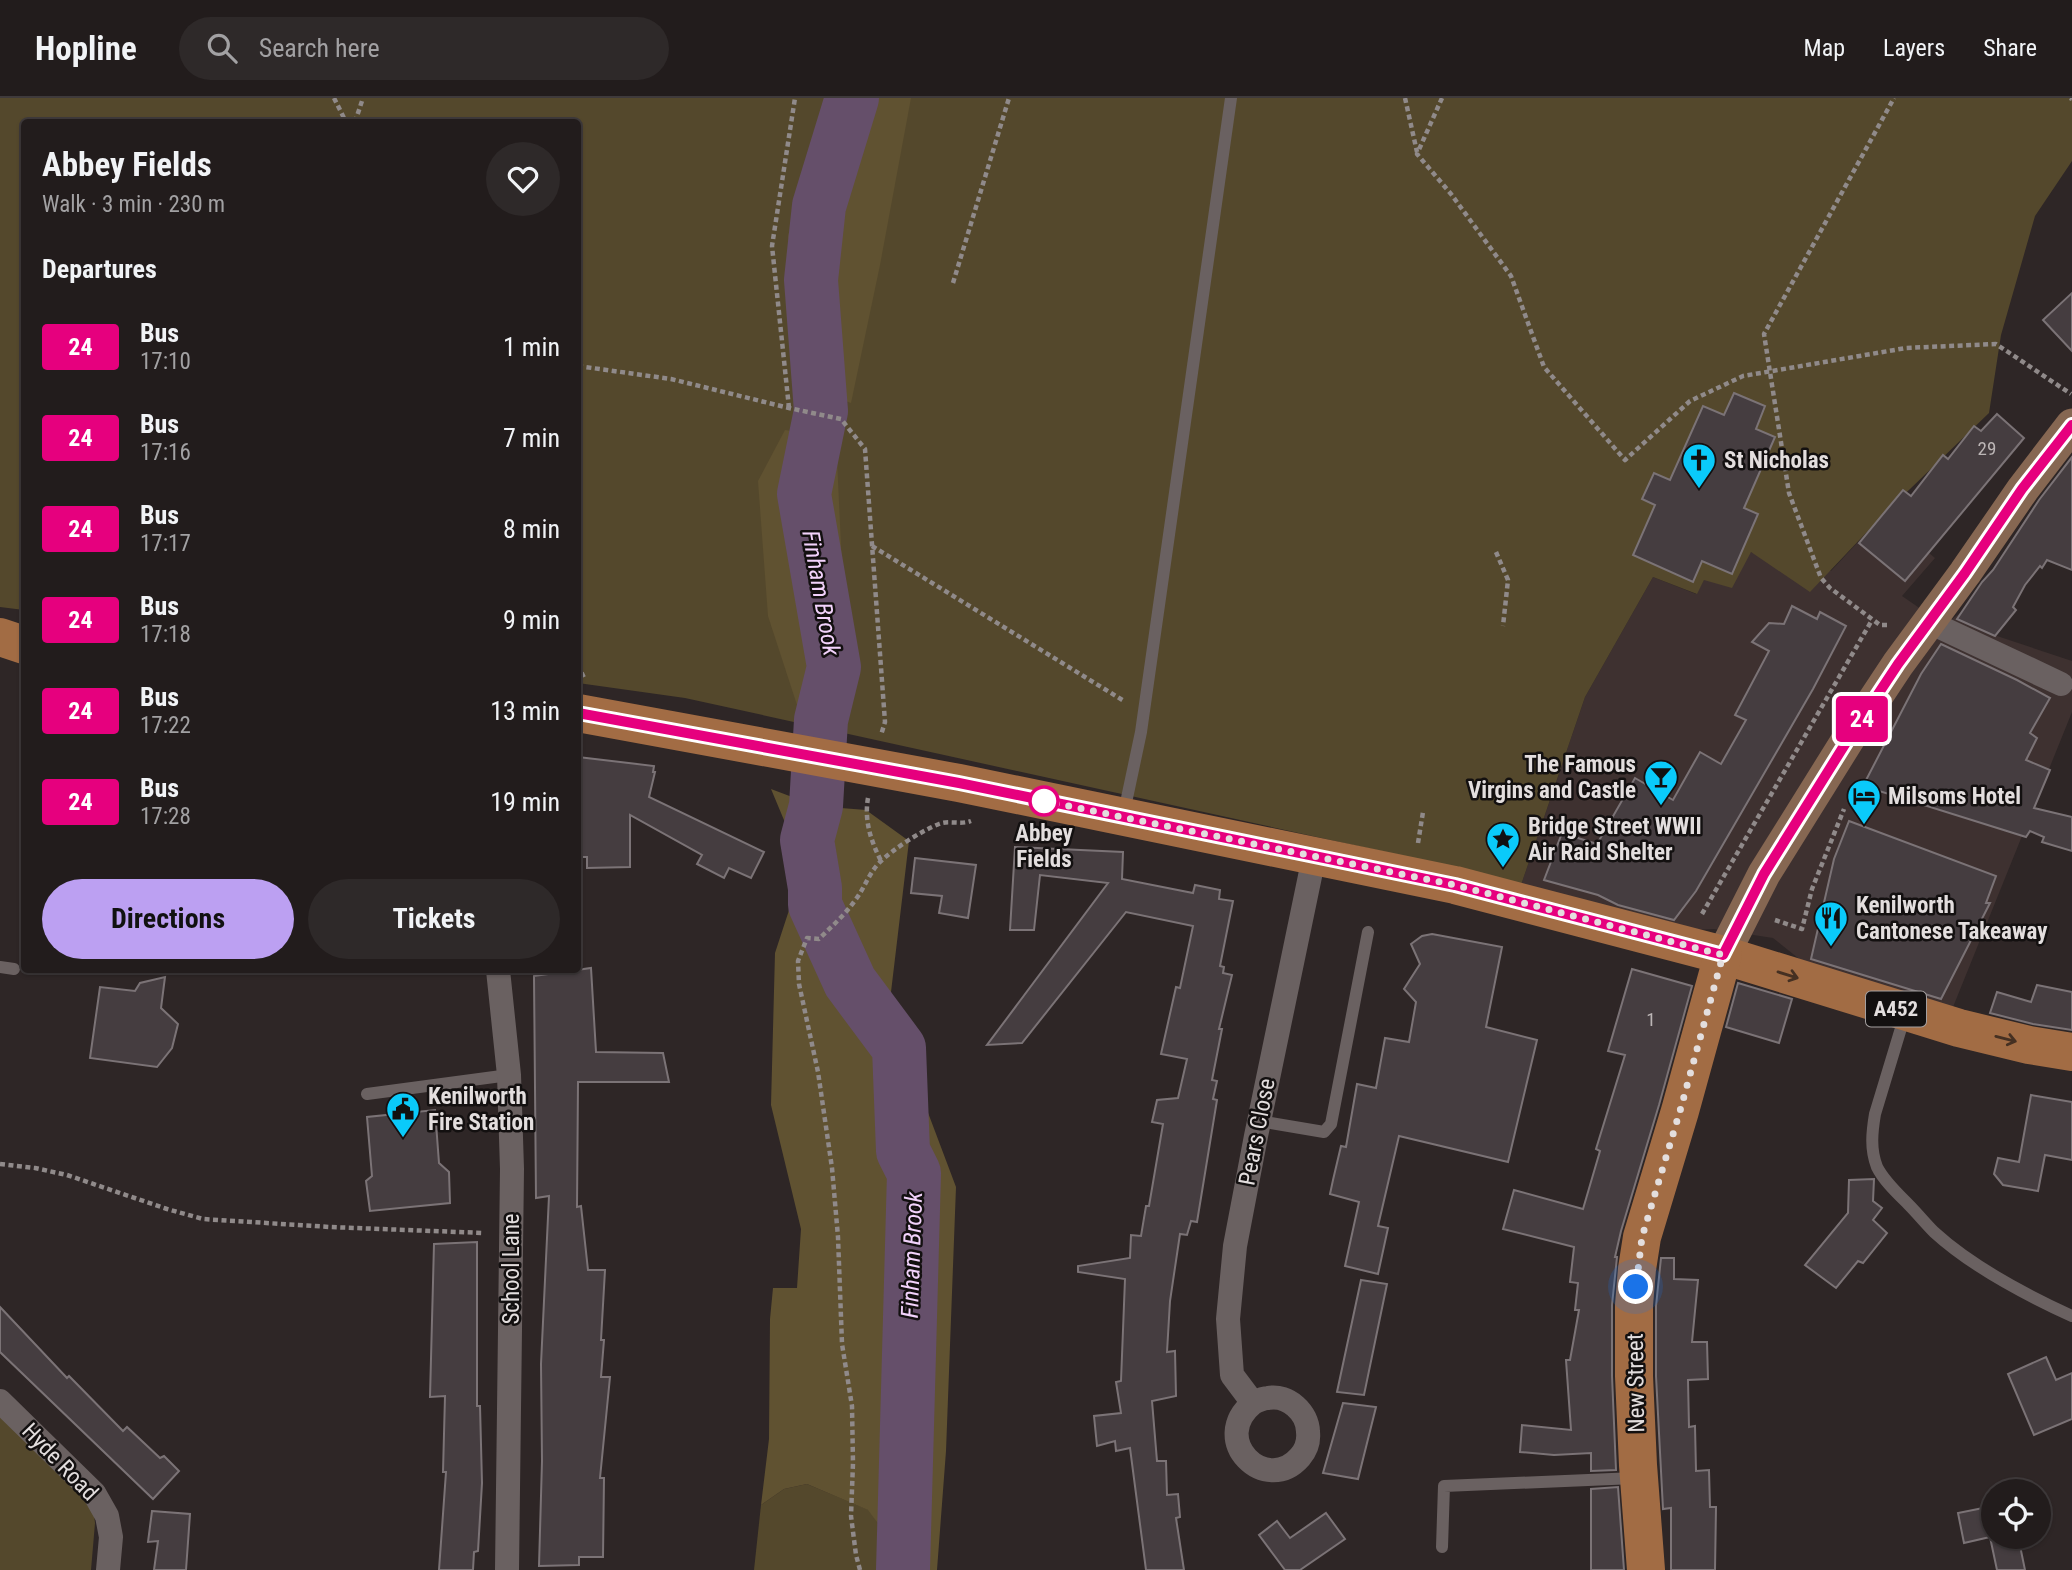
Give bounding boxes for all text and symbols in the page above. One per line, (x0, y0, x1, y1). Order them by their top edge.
search box (179, 17, 669, 80)
text: Hopline (35, 29, 137, 68)
icon: search (203, 29, 241, 67)
text: Search here (259, 33, 380, 63)
text: Map (1804, 34, 1845, 62)
text: Layers (1883, 34, 1945, 62)
text: Share (1983, 34, 2037, 62)
button: heart (486, 142, 560, 216)
text: Abbey Fields (42, 145, 212, 184)
text: Walk · 3 min · 230 m (42, 191, 225, 218)
text: Departures (42, 254, 157, 284)
text: Bus (140, 318, 179, 348)
text: 1 min (503, 332, 560, 362)
text: 24 (68, 333, 93, 361)
text: 17:10 (140, 348, 191, 375)
text: Bus (140, 409, 179, 439)
text: 7 min (503, 423, 560, 453)
text: 24 (68, 424, 93, 452)
house number: 29 (1978, 437, 1996, 460)
text: 17:16 (140, 439, 191, 466)
church icon: St Nicholas (1680, 441, 1718, 490)
place label: St Nicholas (1724, 447, 1829, 474)
text: Bus (140, 500, 179, 530)
text: 8 min (503, 514, 560, 544)
text: 24 (68, 515, 93, 543)
water label: Finham Brook (796, 528, 846, 658)
text: 17:17 (140, 530, 191, 557)
text: Bus (140, 591, 179, 621)
text: 9 min (503, 605, 560, 635)
text: 24 (68, 606, 93, 634)
text: 17:18 (140, 621, 191, 648)
text: Bus (140, 682, 179, 712)
text: 13 min (490, 696, 560, 726)
line badge: 24 (1830, 696, 1894, 742)
text: 24 (68, 697, 93, 725)
text: 24 (1850, 705, 1874, 733)
text: 17:22 (140, 712, 191, 739)
place label: The Famous Virgins and Castle (1468, 751, 1636, 804)
bar icon: The Famous Virgins and Castle (1642, 758, 1680, 807)
text: Bus (140, 773, 179, 803)
hotel icon: Milsoms Hotel (1845, 777, 1883, 826)
place label: Milsoms Hotel (1888, 783, 2021, 810)
marker: Abbey Fields (1029, 786, 1059, 816)
text: 19 min (490, 787, 560, 817)
text: 24 (68, 788, 93, 816)
text: 17:28 (140, 803, 191, 830)
place label: Bridge Street WWII Air Raid Shelter (1528, 813, 1702, 866)
place label: Abbey Fields (1015, 820, 1074, 873)
place icon: Bridge Street WWII Air Raid Shelter (1484, 820, 1522, 869)
button: Directions (42, 879, 294, 959)
button: Tickets (308, 879, 560, 959)
place label: Kenilworth Cantonese Takeaway (1856, 892, 2048, 945)
restaurant icon: Kenilworth Cantonese Takeaway (1812, 899, 1850, 948)
one-way arrow (1777, 969, 1799, 982)
road number: A452 (1866, 992, 1926, 1026)
house number: 1 (1646, 1008, 1656, 1031)
one-way arrow (1994, 1033, 2017, 1046)
street label: Pears Close (1233, 1076, 1281, 1188)
place label: Kenilworth Fire Station (428, 1083, 534, 1136)
public building icon: Kenilworth Fire Station (384, 1090, 422, 1139)
water label: Finham Brook (896, 1191, 928, 1319)
street label: School Lane (498, 1213, 525, 1325)
your location (1618, 1269, 1653, 1304)
street label: New Street (1622, 1333, 1650, 1433)
street label: Hyde Road (16, 1418, 104, 1506)
map controls (1981, 1479, 2051, 1549)
button: locate (1981, 1479, 2051, 1549)

